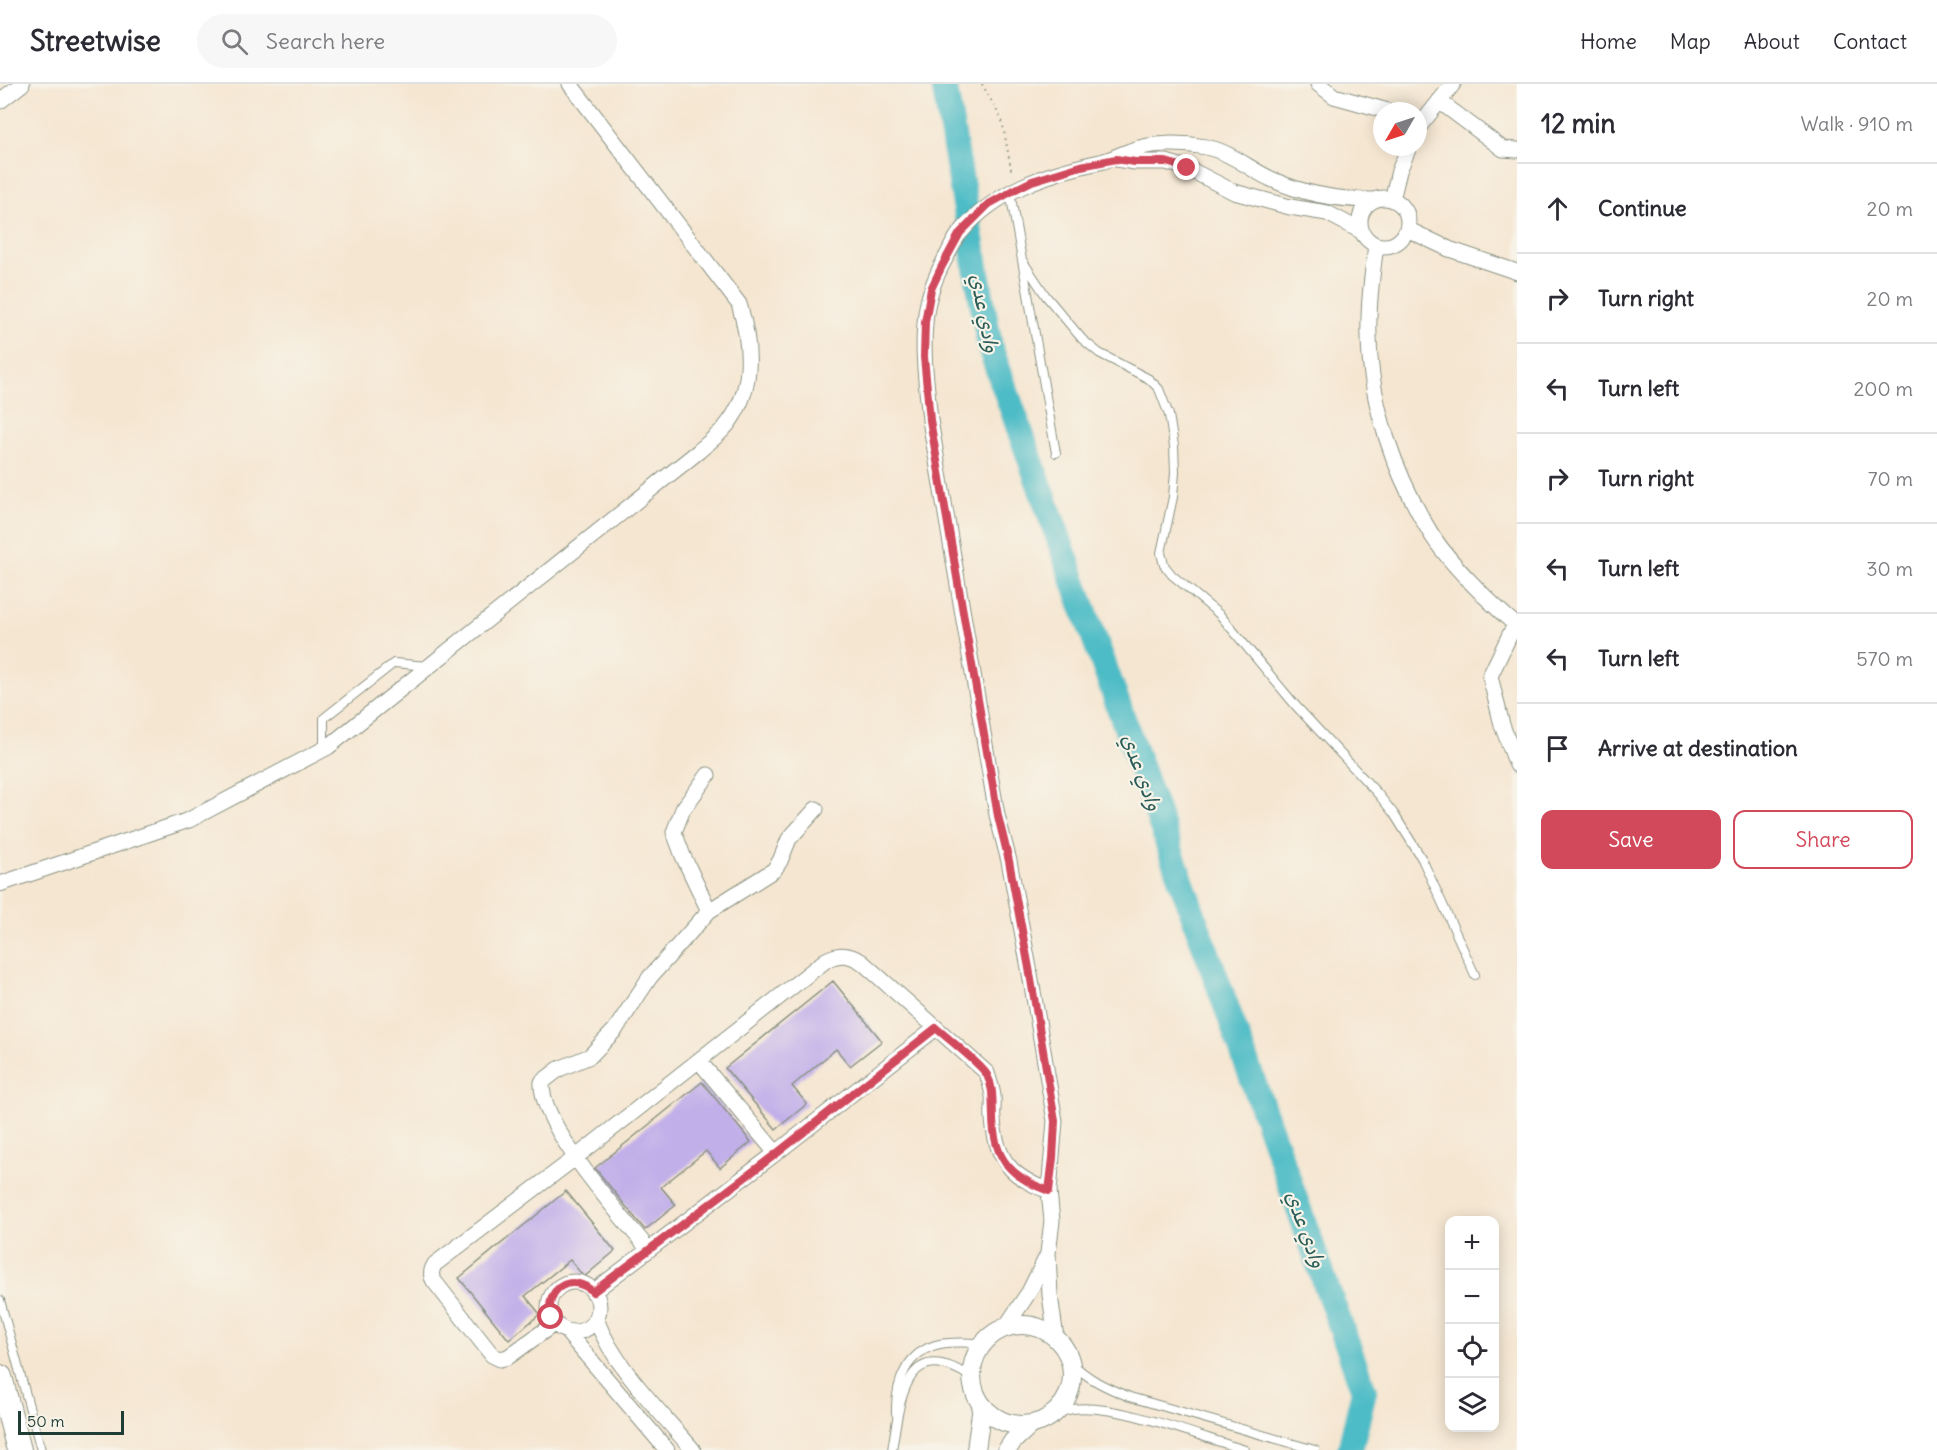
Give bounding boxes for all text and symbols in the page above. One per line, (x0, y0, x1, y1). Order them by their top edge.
search box (197, 14, 617, 68)
text: Streetwise (30, 23, 161, 59)
icon: search (218, 25, 251, 58)
text: Search here (266, 27, 385, 55)
text: Home (1580, 28, 1637, 55)
text: Map (1670, 28, 1711, 55)
text: About (1744, 28, 1800, 55)
text: Contact (1833, 28, 1907, 55)
north arrow (1373, 102, 1427, 156)
text: 12 min (1541, 107, 1615, 140)
text: Walk · 910 m (1801, 111, 1913, 136)
route end (1173, 154, 1199, 180)
icon: ahead (1541, 192, 1574, 225)
text: Continue (1598, 194, 1687, 222)
text: 20 m (1867, 196, 1913, 221)
water label: وادي عدي (962, 271, 1005, 356)
icon: right (1541, 282, 1574, 315)
text: Turn right (1598, 284, 1694, 312)
text: 20 m (1867, 286, 1913, 311)
icon: left (1541, 372, 1574, 405)
text: Turn left (1598, 374, 1679, 402)
text: 200 m (1853, 376, 1913, 401)
icon: right (1541, 462, 1574, 495)
text: Turn right (1598, 464, 1694, 492)
text: 70 m (1868, 466, 1913, 491)
icon: left (1541, 552, 1574, 585)
text: Turn left (1598, 554, 1679, 582)
text: 30 m (1866, 556, 1913, 581)
icon: left (1541, 642, 1574, 675)
text: Turn left (1598, 644, 1679, 672)
text: 570 m (1856, 646, 1913, 671)
water label: وادي عدي (1114, 730, 1168, 816)
icon: arrive (1541, 732, 1574, 765)
text: Arrive at destination (1598, 734, 1798, 762)
button: Save (1541, 810, 1721, 869)
button: Share (1733, 810, 1913, 869)
water label: وادي عدي (1278, 1187, 1332, 1273)
map controls (1445, 1216, 1499, 1432)
button: + (1445, 1216, 1499, 1270)
button: − (1445, 1270, 1499, 1324)
route start (537, 1303, 563, 1329)
button: locate (1445, 1324, 1499, 1378)
button: layers (1445, 1378, 1499, 1432)
scale bar (18, 1408, 124, 1436)
text: 50 m (27, 1411, 65, 1431)

